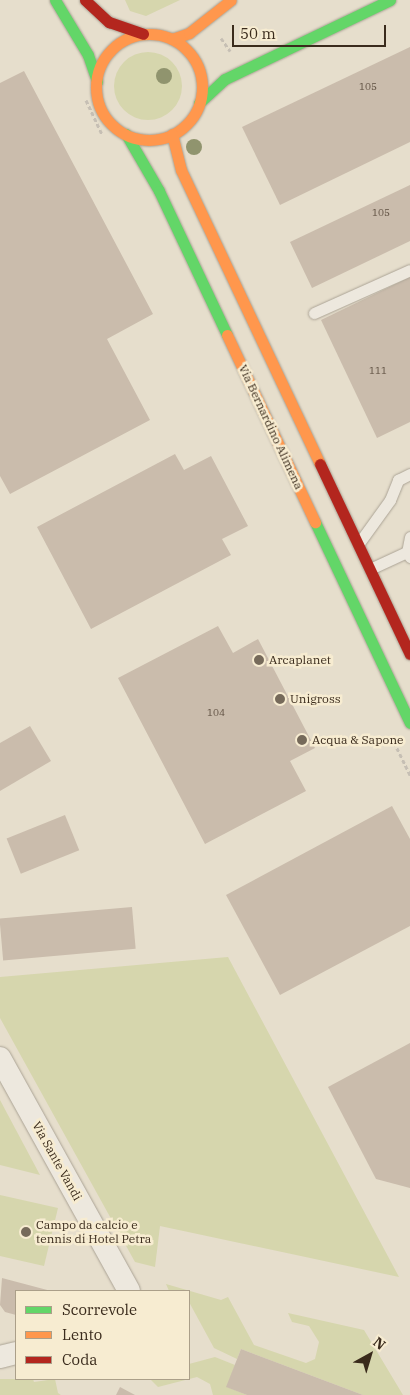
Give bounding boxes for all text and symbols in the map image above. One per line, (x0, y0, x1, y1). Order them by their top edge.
scale bar (235, 15, 389, 47)
text: 50 m (240, 24, 276, 43)
house number: 105 (359, 81, 377, 93)
house number: 105 (372, 207, 390, 219)
street label: Via Bernardino Alimena (236, 362, 306, 492)
house number: 111 (369, 365, 387, 377)
place label: Arcaplanet (269, 653, 331, 667)
marker: Arcaplanet (253, 654, 265, 666)
place label: Unigross (290, 692, 341, 706)
marker: Unigross (274, 693, 286, 705)
house number: 104 (207, 707, 225, 719)
place label: Acqua & Sapone (312, 733, 403, 747)
marker: Acqua & Sapone (296, 734, 308, 746)
street label: Via Sante Vandi (29, 1119, 85, 1203)
place label: Campo da calcio e tennis di Hotel Petra (36, 1218, 151, 1246)
marker: Campo da calcio e tennis di Hotel Petra (20, 1226, 32, 1238)
legend (15, 1290, 190, 1380)
text: Scorrevole (62, 1300, 137, 1319)
text: Lento (62, 1325, 102, 1344)
north arrow (345, 1330, 395, 1380)
text: N (369, 1333, 389, 1354)
text: Coda (62, 1350, 98, 1369)

